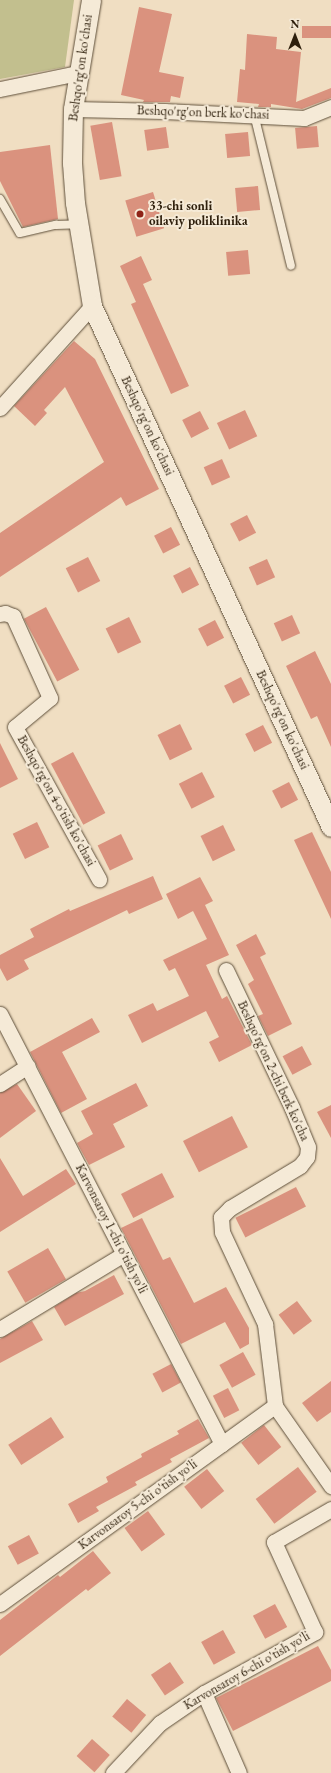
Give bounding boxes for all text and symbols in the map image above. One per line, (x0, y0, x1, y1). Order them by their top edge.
street label: Beshqo'rg'on ko'chasi (66, 14, 96, 122)
north arrow (275, 16, 315, 56)
text: N (291, 17, 299, 31)
street label: Beshqo'rg'on berk ko'chasi (137, 103, 269, 123)
place label: 33-chi sonli oilaviy poliklinika (149, 199, 248, 230)
marker: 33-chi sonli oilaviy poliklinika (134, 208, 146, 220)
street label: Beshqo'rg'on ko'chasi (117, 374, 177, 478)
street label: Beshqo'rg'on ko'chasi (252, 668, 312, 772)
street label: Beshqo'rg'on 4-o'tish ko'chasi (13, 733, 99, 869)
street label: Beshqo'rg'on 2-chi berk ko'cha (234, 999, 312, 1143)
street label: Karvonsaroy 1-chi o'tish yo'li (72, 1162, 150, 1296)
street label: Karvonsaroy 5-chi o'tish yo'li (75, 1457, 201, 1553)
street label: Karvonsaroy 6-chi o'tish yo'li (181, 1628, 313, 1714)

